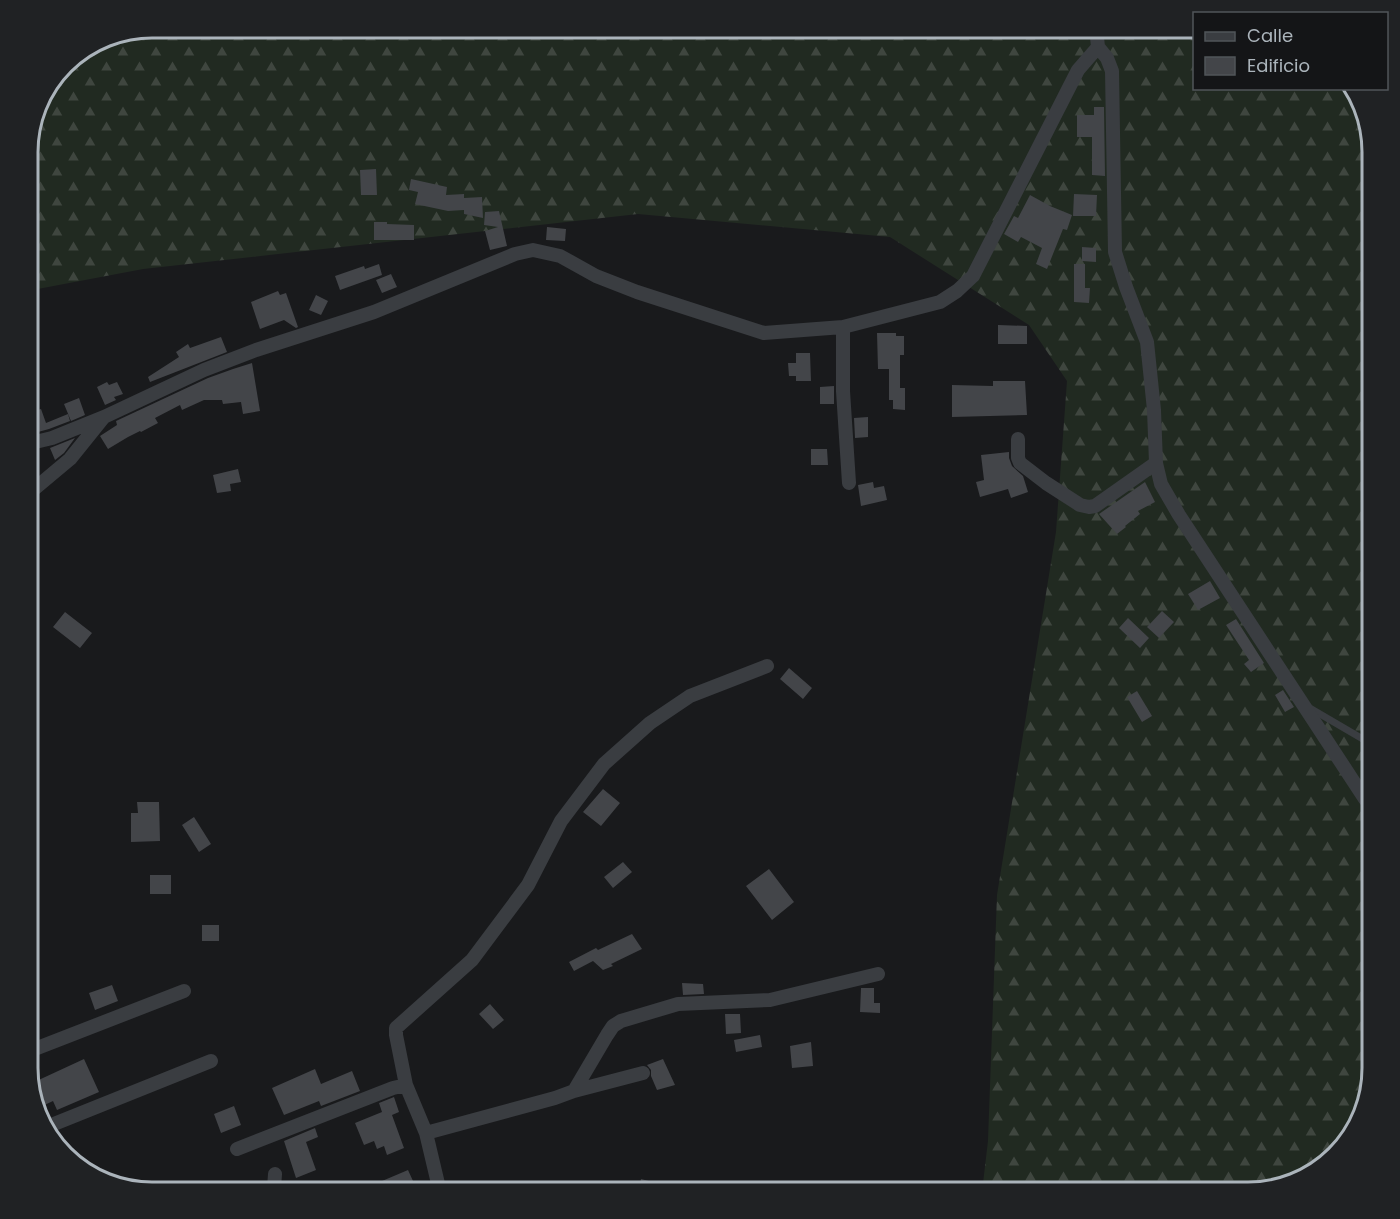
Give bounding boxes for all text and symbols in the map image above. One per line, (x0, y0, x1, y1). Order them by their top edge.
legend (1193, 12, 1388, 90)
text: Calle (1247, 23, 1293, 48)
text: Edificio (1247, 53, 1310, 78)

